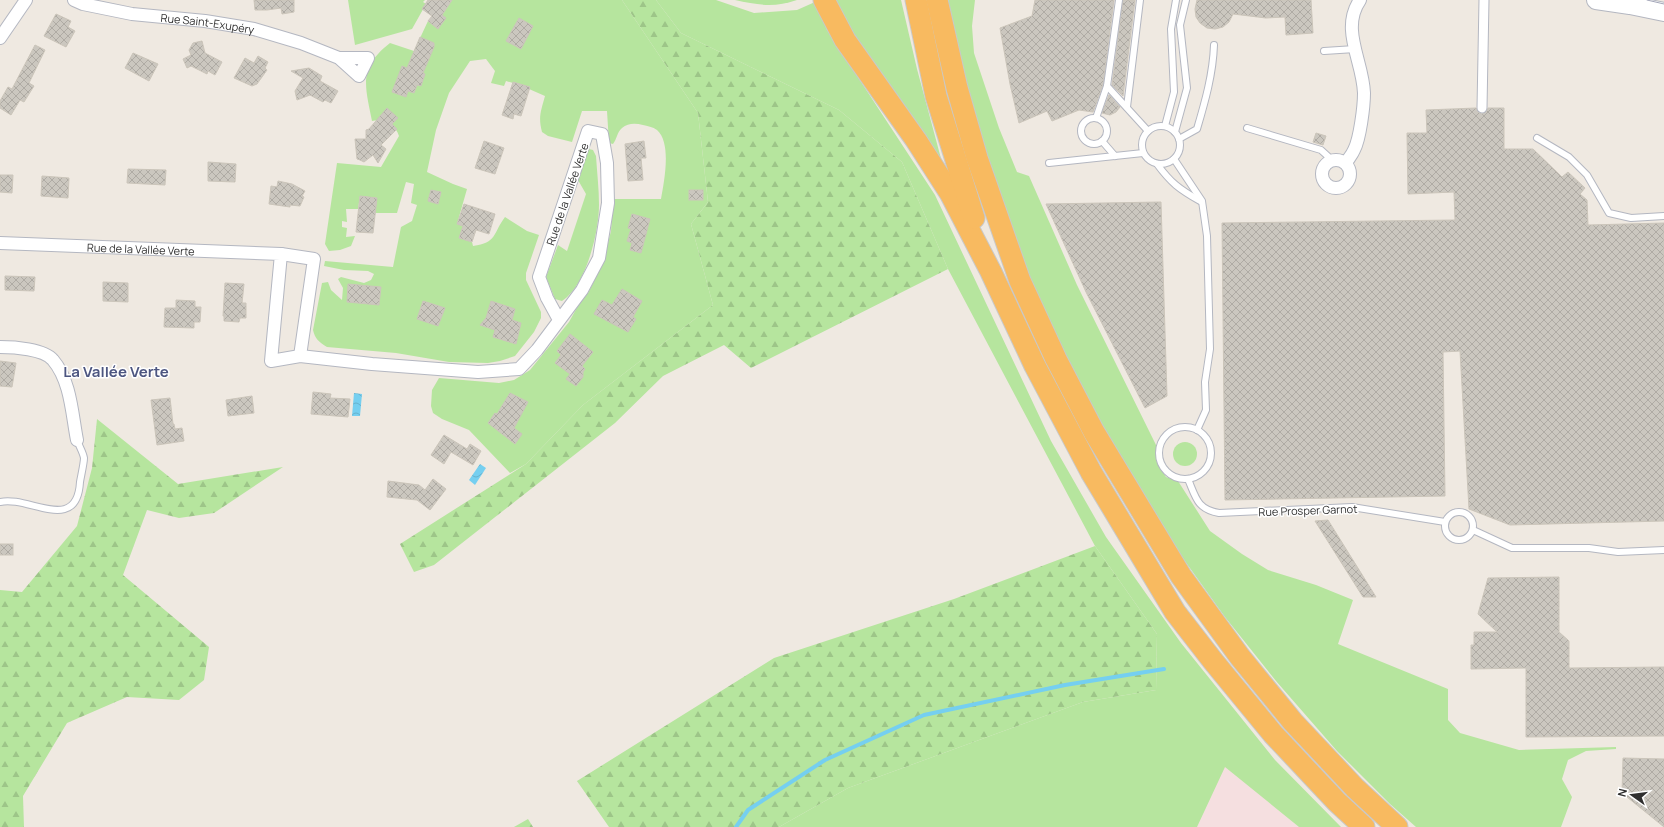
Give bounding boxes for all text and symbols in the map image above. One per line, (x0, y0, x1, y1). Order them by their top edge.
street label: Rue Saint-Exupéry (160, 9, 256, 36)
street label: Rue de la Vallée Verte (542, 140, 592, 247)
street label: Rue de la Vallée Verte (87, 239, 196, 258)
district label: La Vallée Verte (63, 361, 169, 382)
street label: Rue Prosper Garnot (1258, 501, 1358, 519)
north arrow (1612, 775, 1652, 815)
text: N (1614, 787, 1630, 798)

